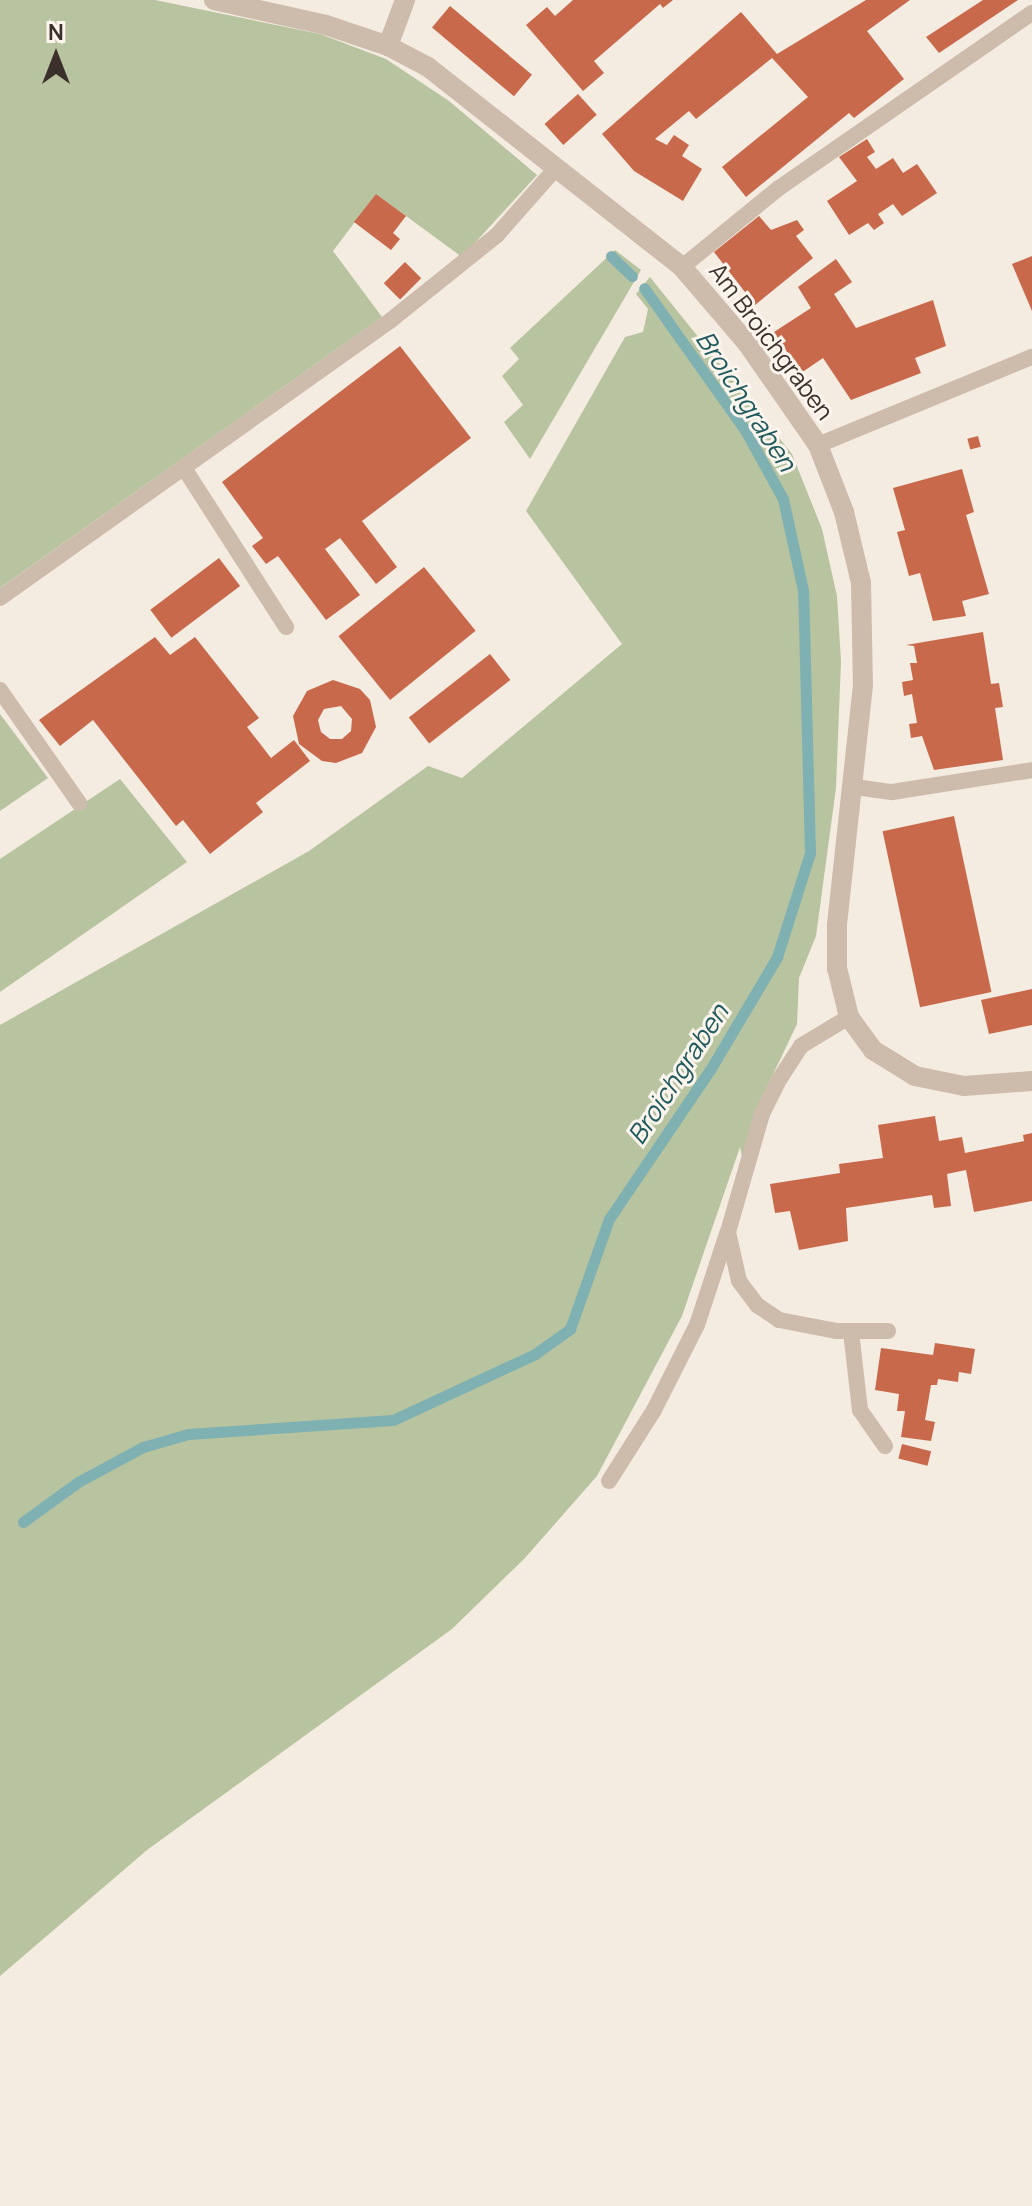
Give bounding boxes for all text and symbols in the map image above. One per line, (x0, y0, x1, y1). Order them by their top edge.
north arrow (16, 16, 96, 96)
text: N (48, 17, 64, 47)
street label: Am Broichgraben (704, 257, 840, 425)
water label: Broichgraben (689, 325, 803, 477)
water label: Broichgraben (621, 998, 735, 1150)

